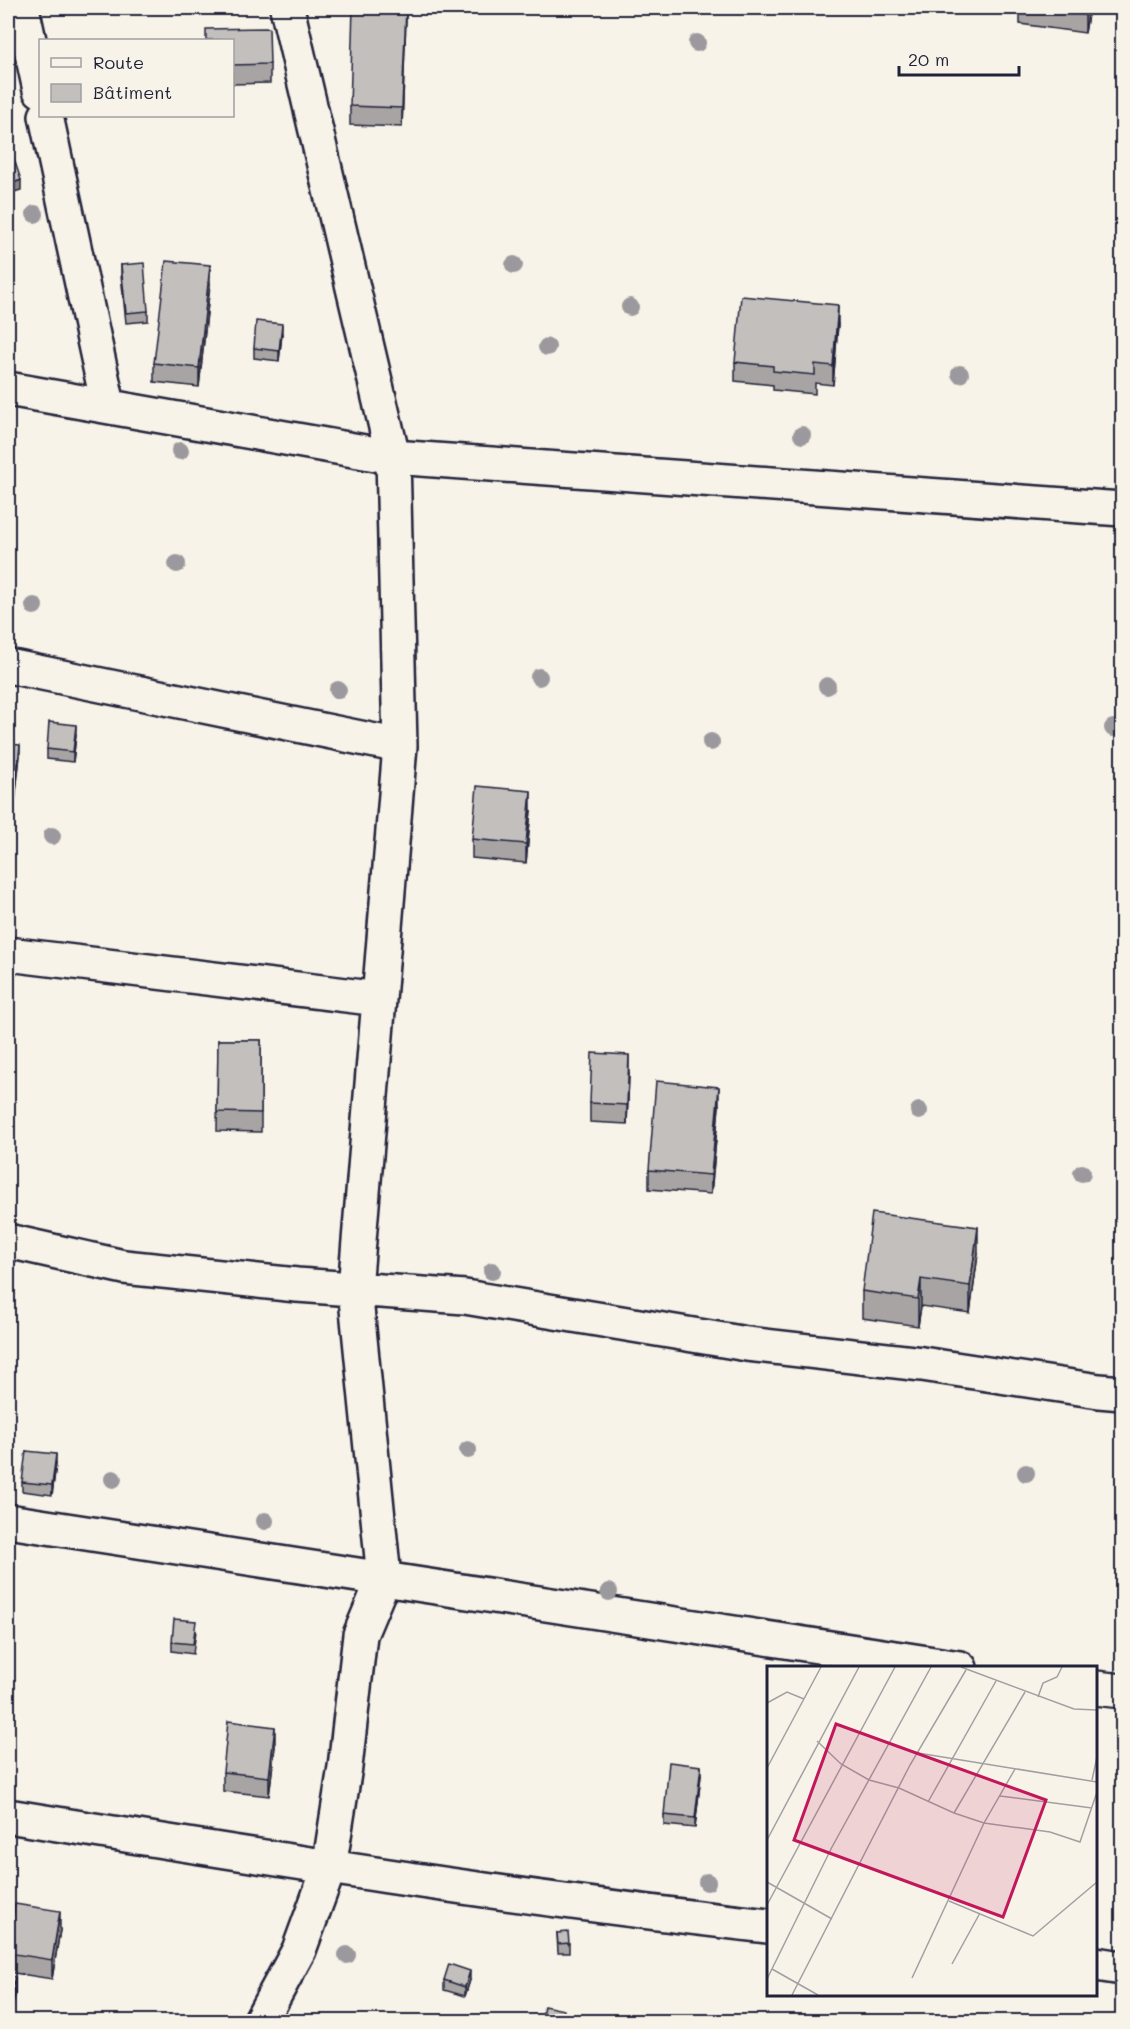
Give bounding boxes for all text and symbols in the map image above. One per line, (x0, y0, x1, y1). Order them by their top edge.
legend (39, 39, 234, 117)
scale bar (899, 39, 1019, 77)
text: 20 m (908, 47, 949, 71)
text: Route (93, 50, 144, 74)
text: Bâtiment (93, 80, 172, 104)
inset map (767, 1666, 1097, 1996)

